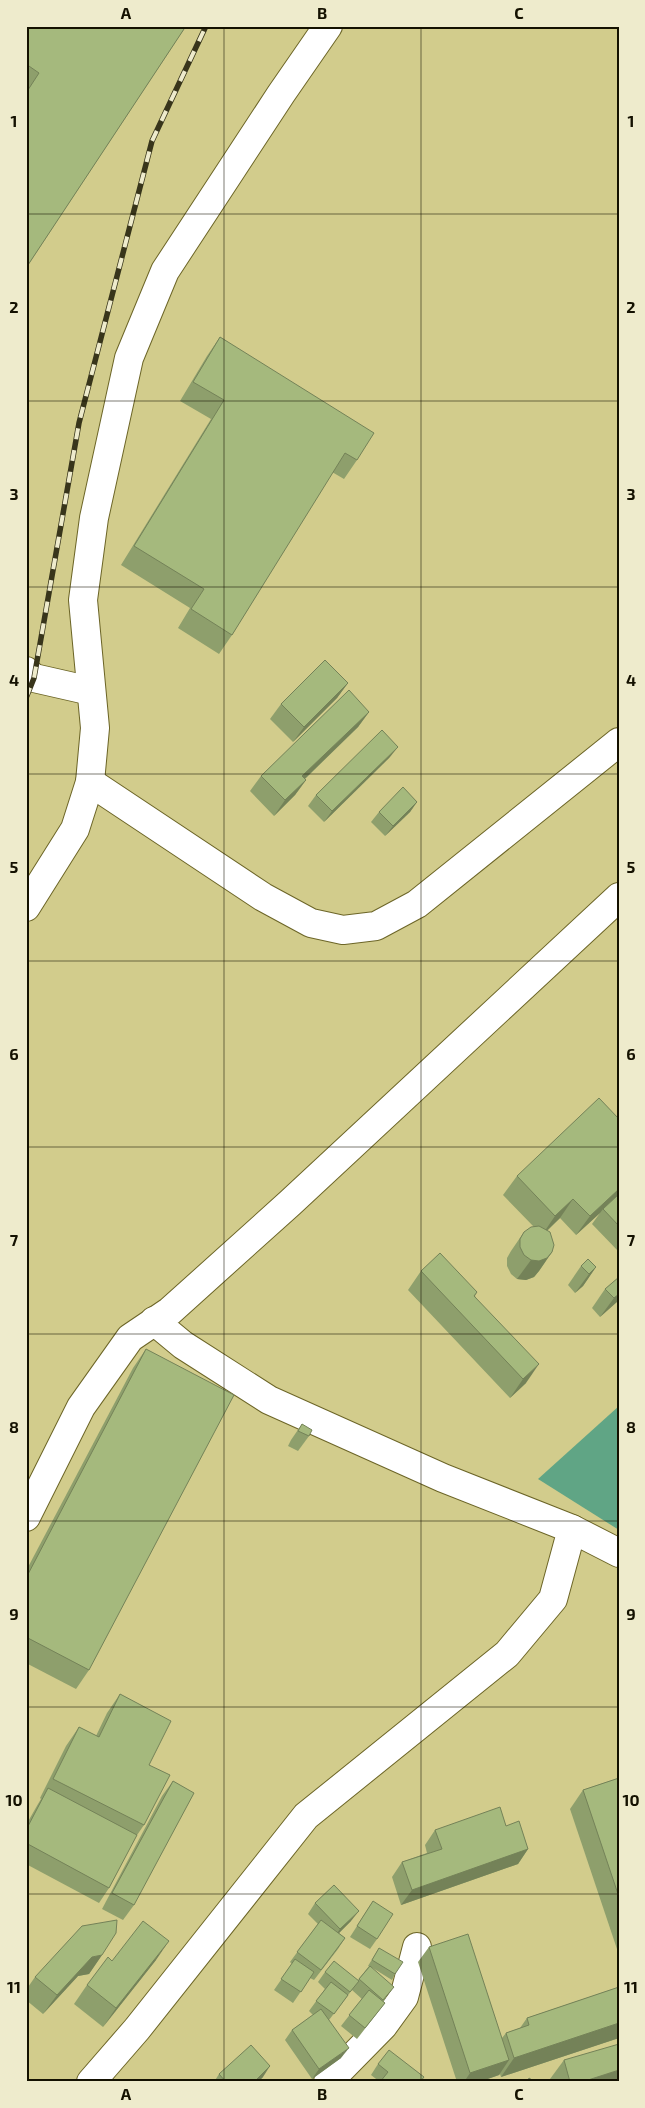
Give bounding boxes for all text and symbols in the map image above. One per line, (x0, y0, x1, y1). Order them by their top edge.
text: A (121, 3, 132, 22)
text: B (317, 3, 327, 22)
text: C (514, 3, 524, 22)
text: 1 (11, 111, 17, 130)
text: 1 (628, 111, 634, 130)
text: 2 (9, 297, 19, 316)
text: 2 (626, 297, 636, 316)
text: 3 (9, 484, 19, 503)
text: 3 (626, 484, 636, 503)
text: 4 (9, 670, 19, 689)
text: 4 (626, 670, 636, 689)
text: 5 (10, 857, 19, 876)
text: 5 (627, 857, 636, 876)
text: 6 (9, 1044, 19, 1063)
text: 6 (626, 1044, 636, 1063)
text: 7 (10, 1230, 19, 1249)
text: 7 (627, 1230, 636, 1249)
text: 8 (9, 1417, 19, 1436)
text: 8 (626, 1417, 636, 1436)
text: 9 (9, 1604, 19, 1623)
text: 9 (626, 1604, 636, 1623)
text: 10 (5, 1790, 23, 1809)
text: 10 (622, 1790, 640, 1809)
text: 11 (7, 1977, 21, 1996)
text: 11 (624, 1977, 638, 1996)
text: A (121, 2084, 132, 2103)
text: B (317, 2084, 327, 2103)
text: C (514, 2084, 524, 2103)

